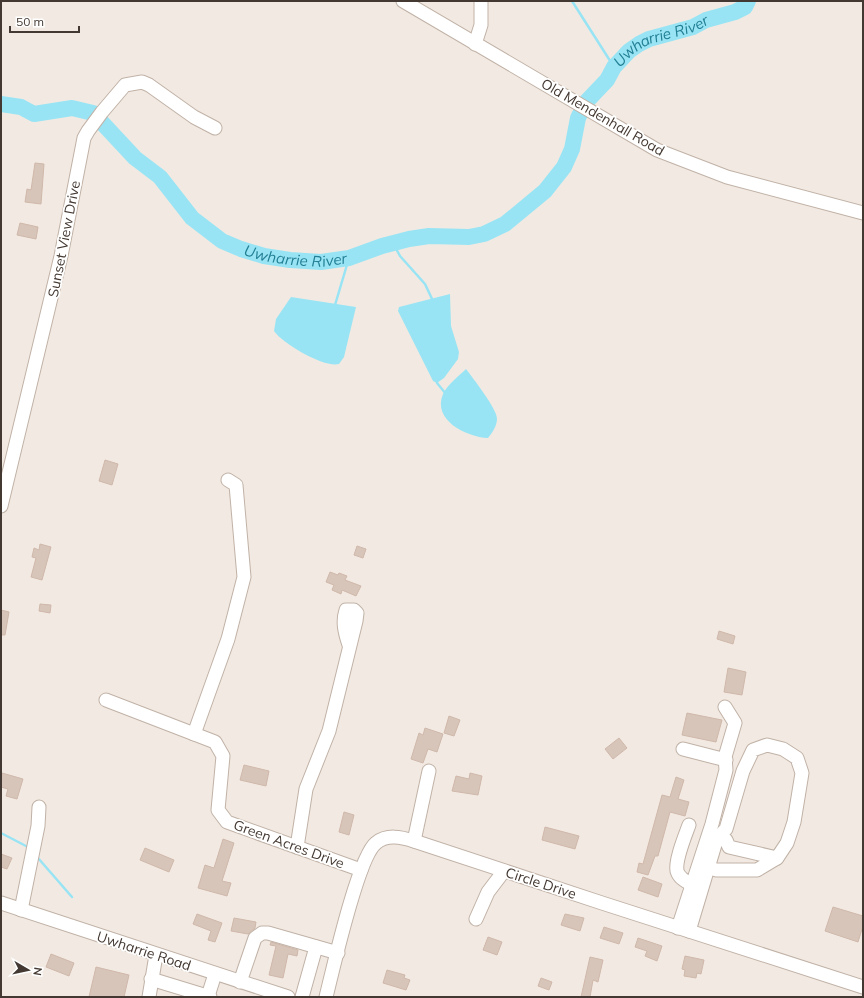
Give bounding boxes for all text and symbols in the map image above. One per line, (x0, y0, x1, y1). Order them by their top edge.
scale bar (10, 8, 79, 34)
water label: Uwharrie River (609, 10, 712, 71)
text: 50 m (16, 14, 44, 29)
street label: Old Mendenhall Road (538, 74, 668, 160)
street label: Sunset View Drive (44, 179, 84, 299)
water label: Uwharrie River (242, 240, 349, 271)
street label: Green Acres Drive (231, 816, 347, 872)
street label: Circle Drive (503, 863, 579, 903)
street label: Uwharrie Road (95, 927, 193, 975)
north arrow (8, 950, 48, 990)
text: N (30, 966, 45, 977)

